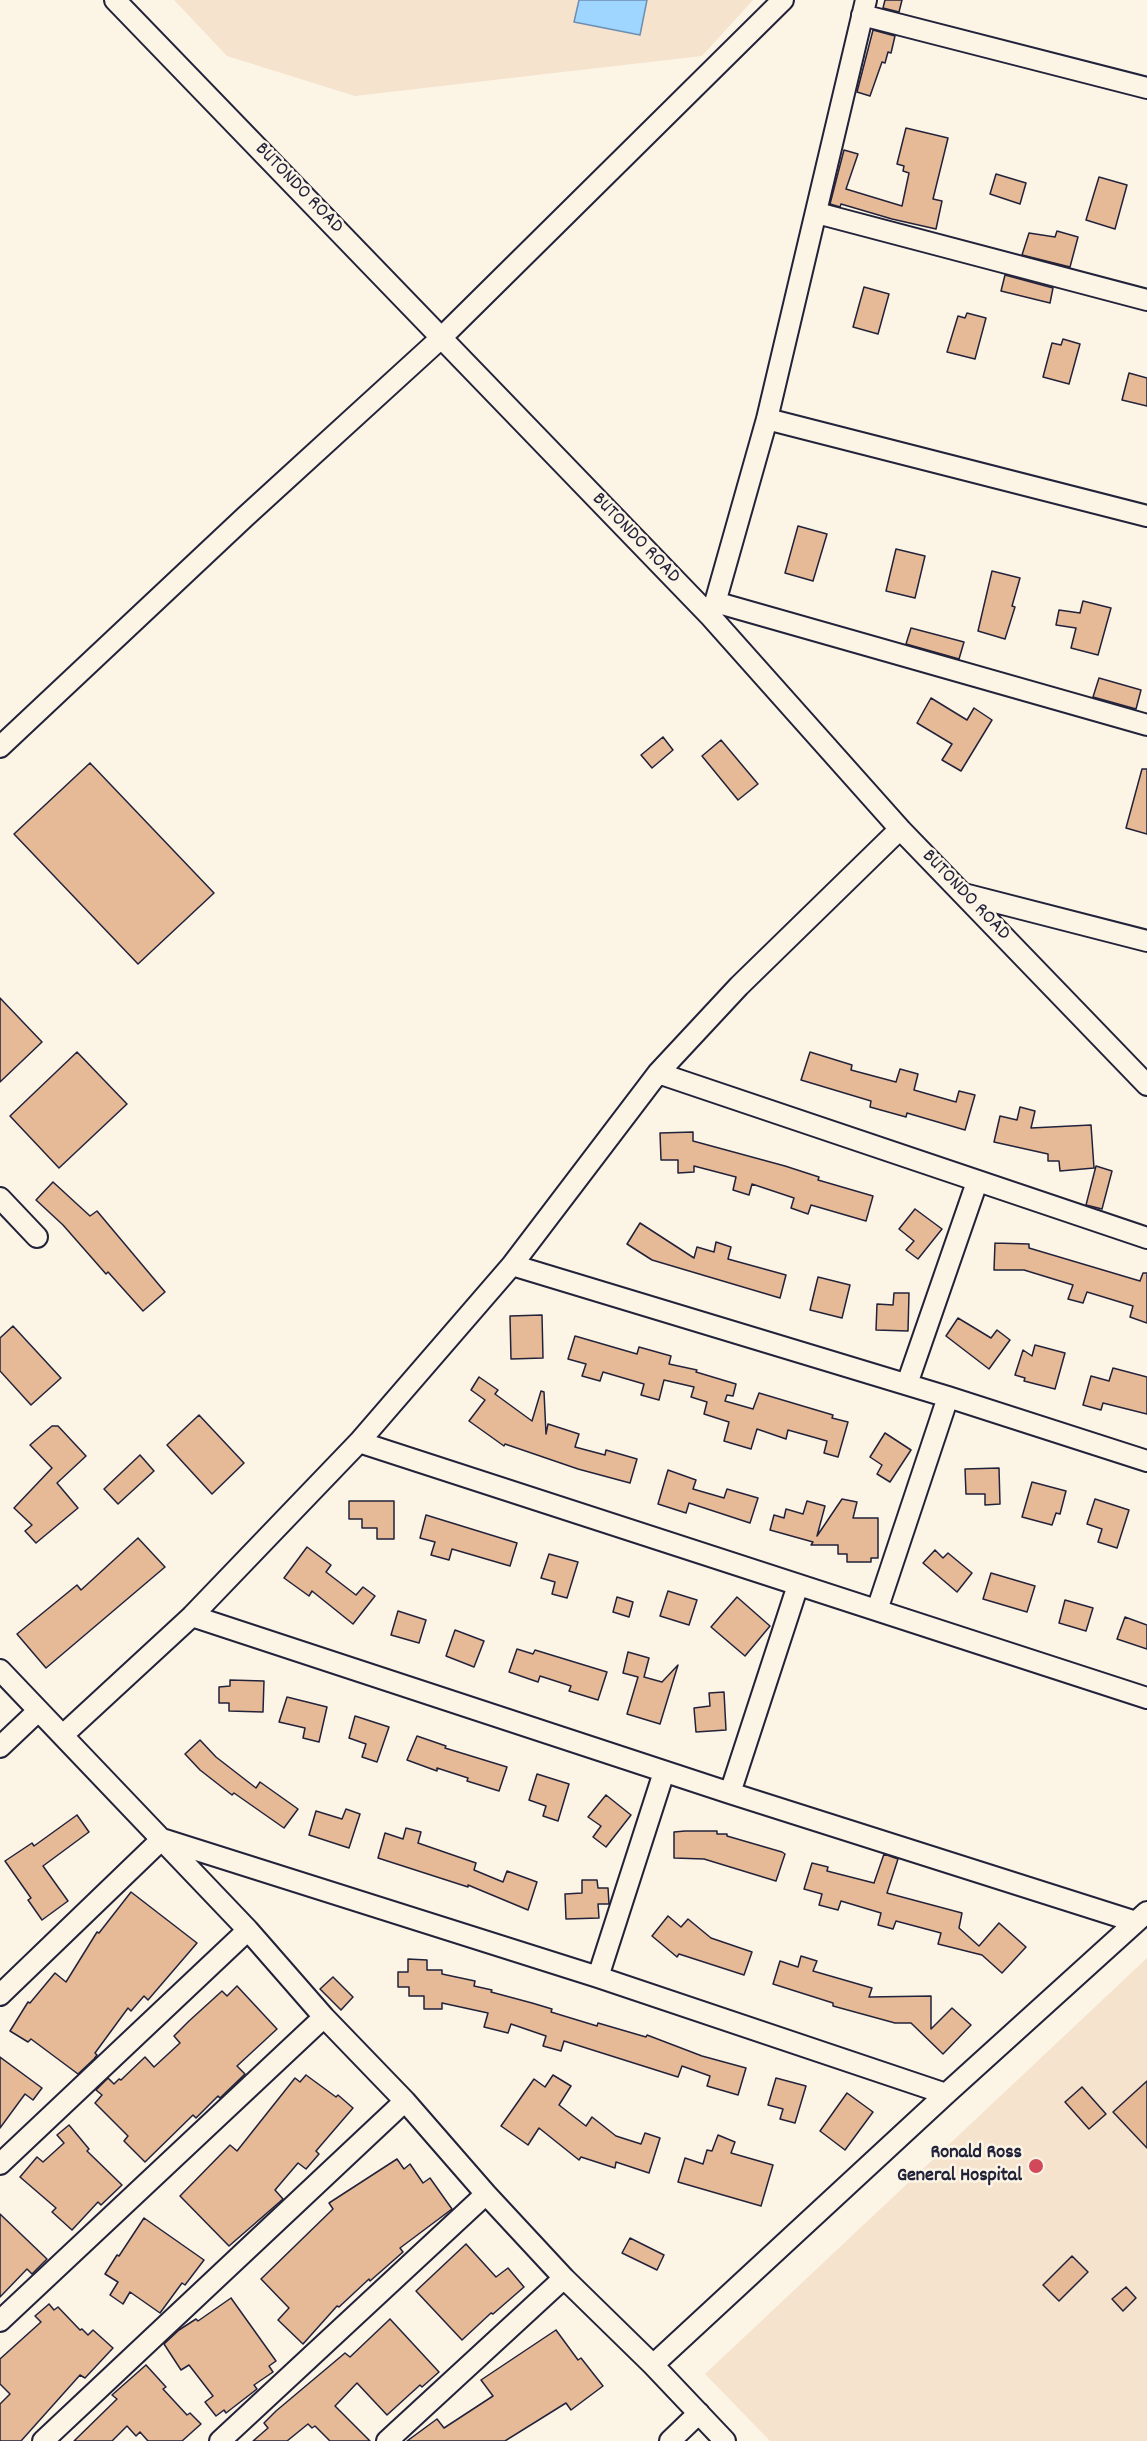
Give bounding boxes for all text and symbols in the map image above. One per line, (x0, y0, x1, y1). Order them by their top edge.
street label: BUTONDO ROAD (249, 138, 347, 240)
street label: BUTONDO ROAD (586, 488, 684, 590)
street label: BUTONDO ROAD (916, 845, 1014, 947)
place label: Ronald Ross General Hospital (897, 2142, 1022, 2189)
marker: Ronald Ross General Hospital (1027, 2157, 1045, 2175)

